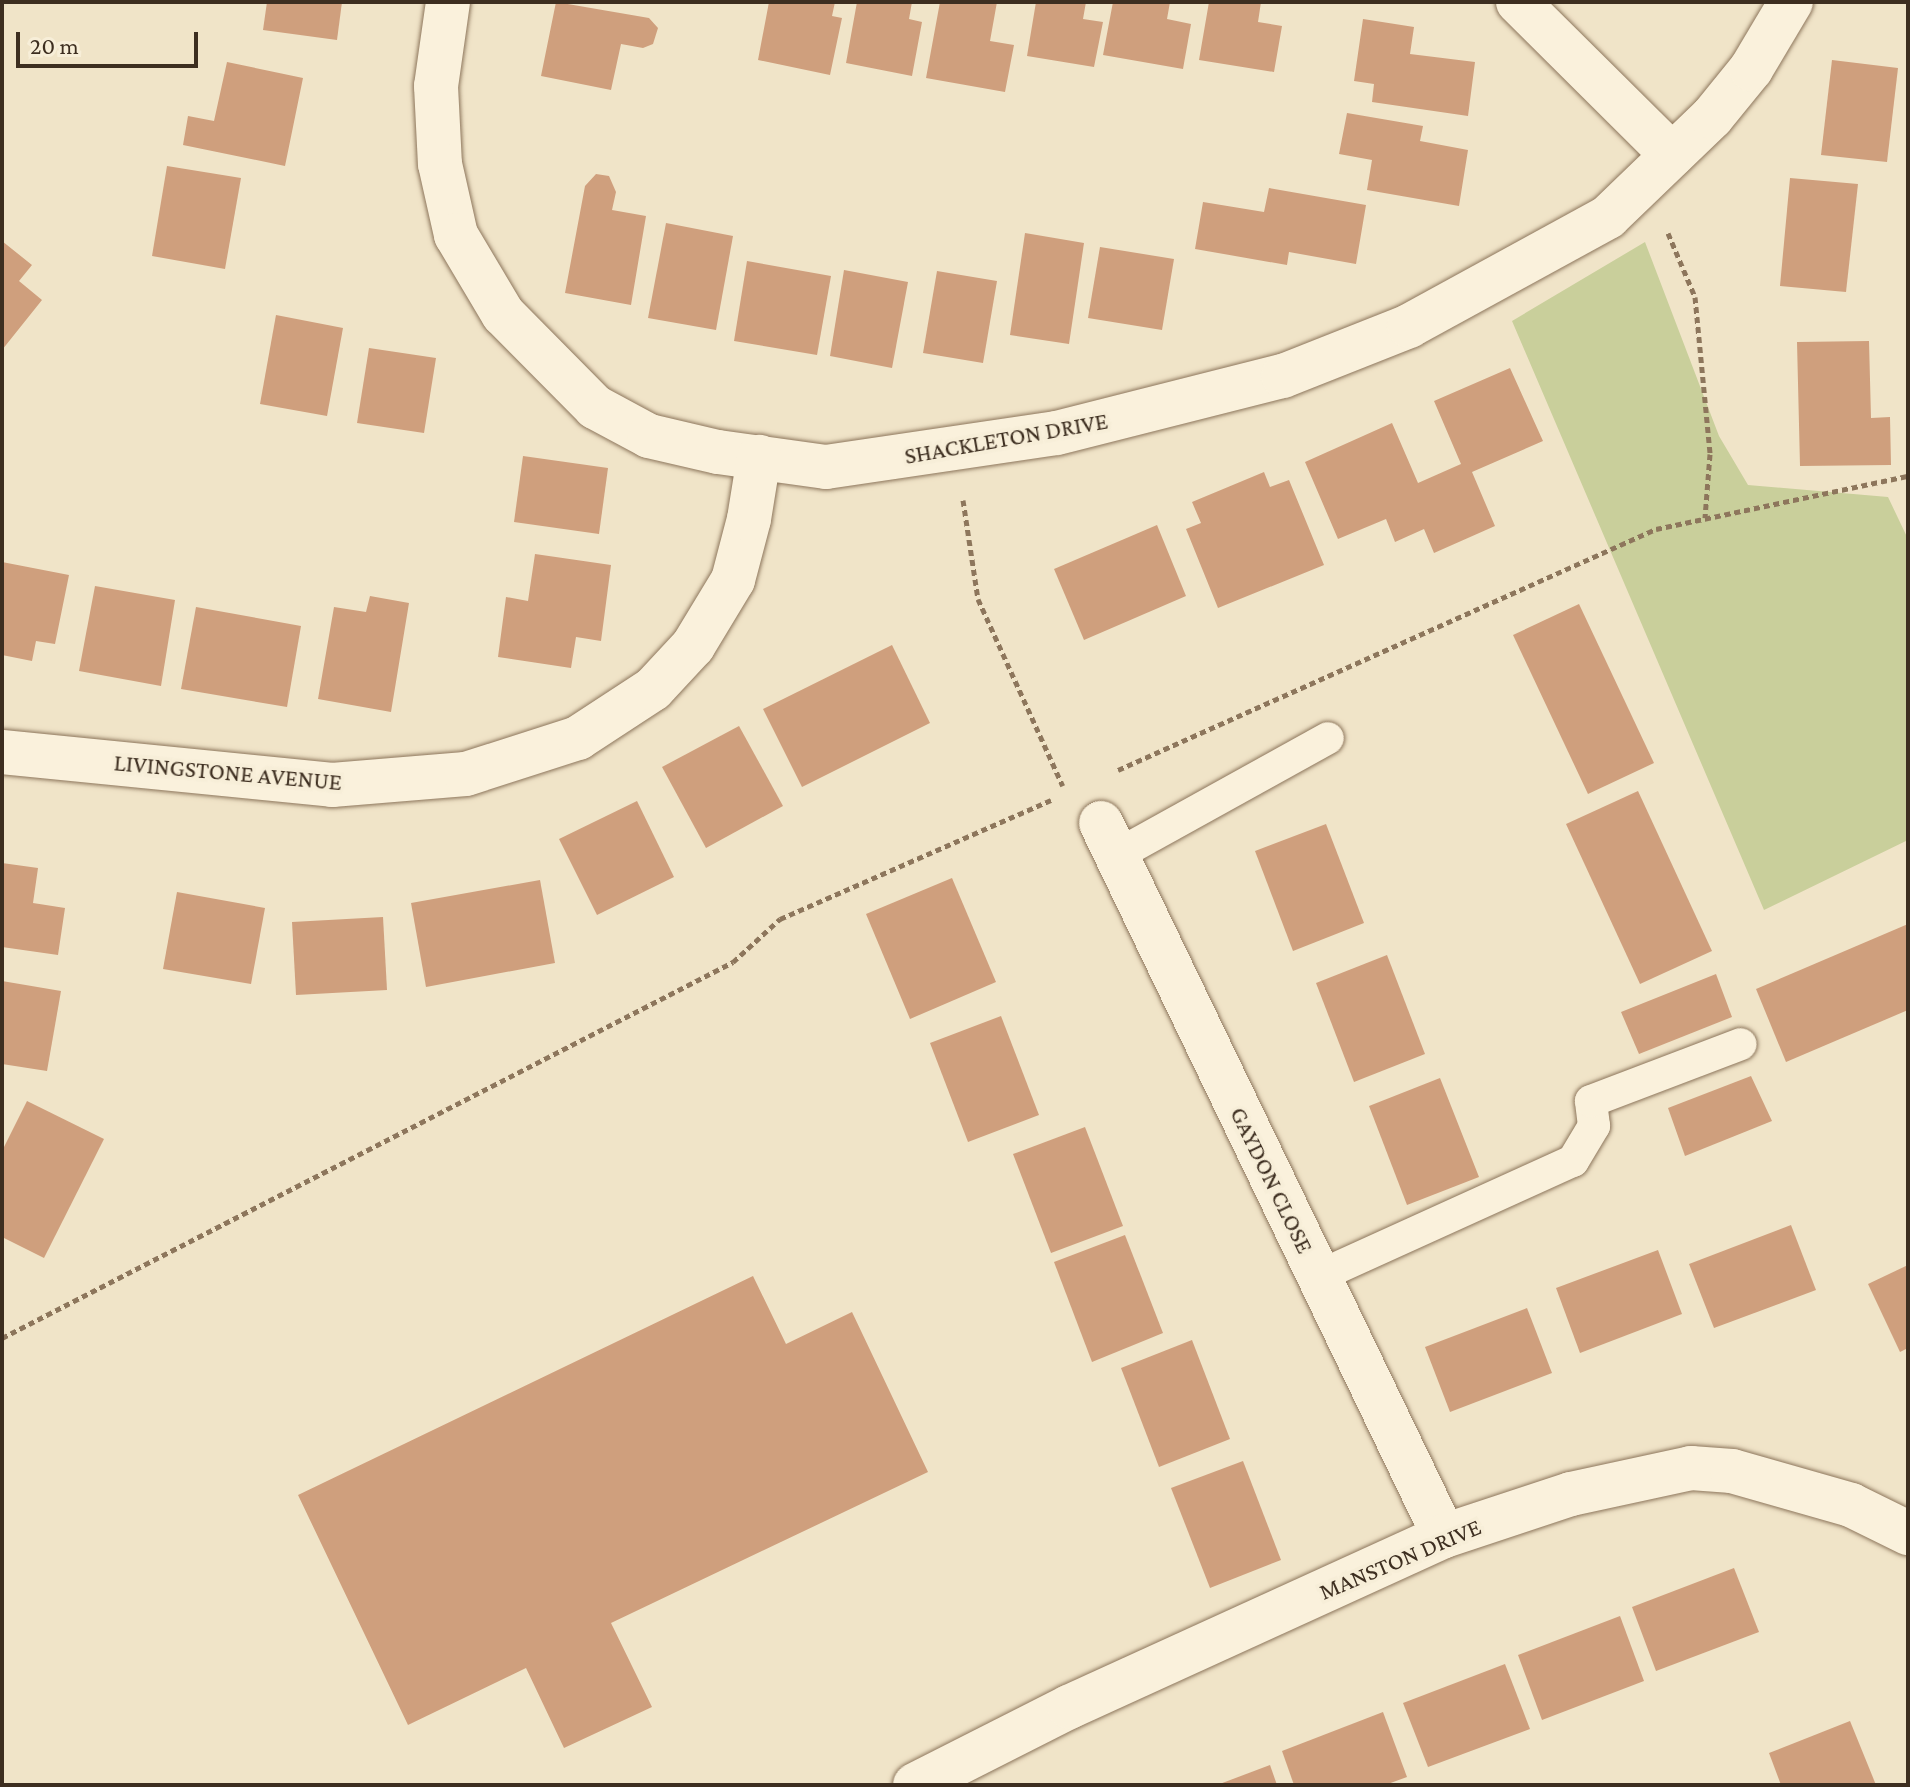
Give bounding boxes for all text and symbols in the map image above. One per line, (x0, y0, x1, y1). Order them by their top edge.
scale bar (20, 16, 202, 66)
text: 20 m (30, 32, 79, 59)
street label: SHACKLETON DRIVE (902, 406, 1110, 470)
street label: LIVINGSTONE AVENUE (113, 748, 343, 796)
street label: GAYDON CLOSE (1224, 1102, 1320, 1258)
street label: MANSTON DRIVE (1315, 1512, 1485, 1606)

